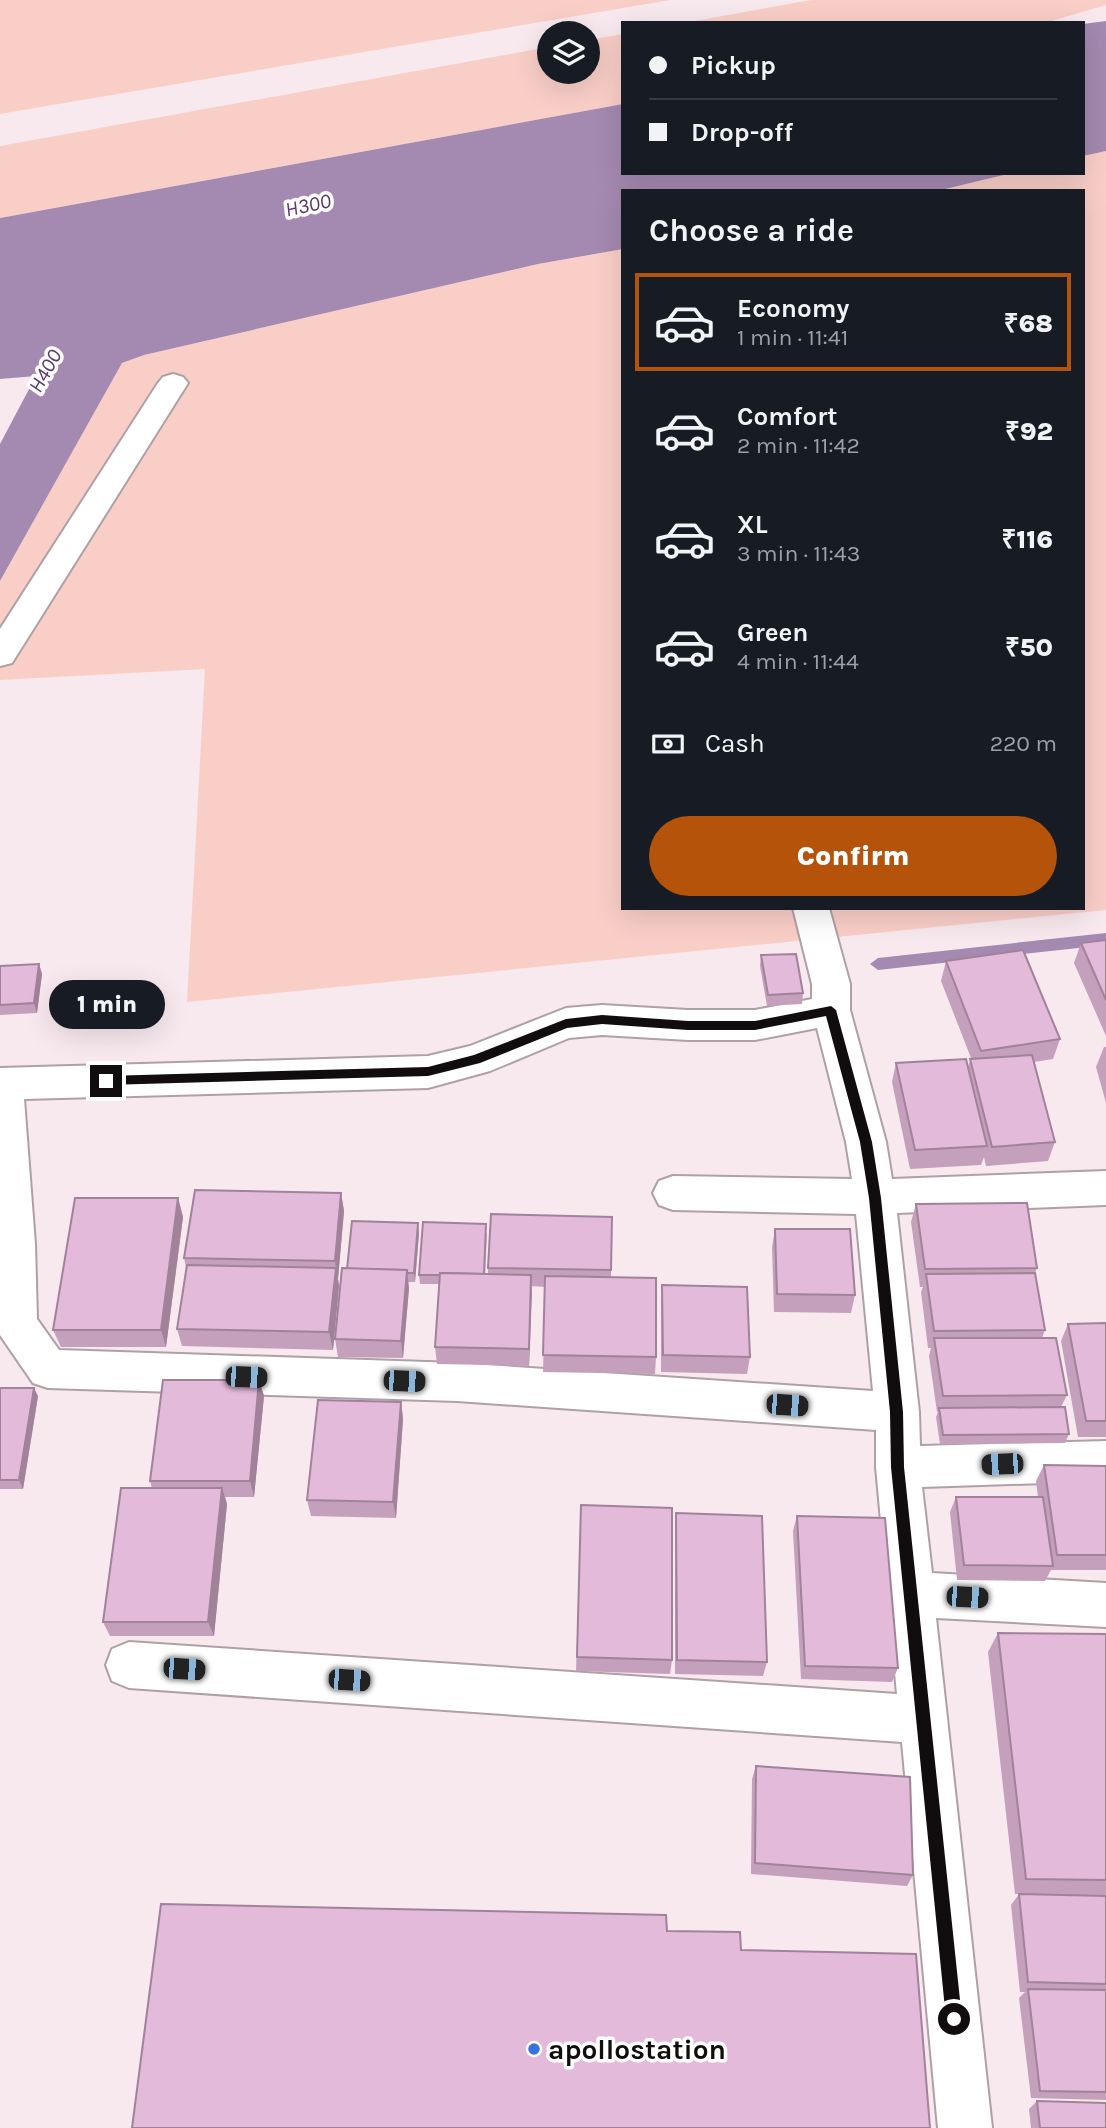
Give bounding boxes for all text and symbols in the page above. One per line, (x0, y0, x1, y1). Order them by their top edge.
map controls (537, 21, 600, 84)
button: layers (537, 21, 600, 84)
text: Pickup (691, 50, 776, 81)
text: Drop-off (691, 117, 793, 148)
water label: H300 (283, 188, 334, 222)
text: Choose a ride (649, 212, 854, 249)
icon: car (653, 291, 716, 354)
text: Economy (737, 293, 849, 324)
text: ₹68 (1004, 308, 1053, 339)
text: 1 min · 11:41 (737, 324, 848, 351)
water label: H400 (23, 345, 67, 397)
icon: car (653, 399, 716, 462)
text: Comfort (737, 401, 838, 432)
text: ₹92 (1005, 416, 1053, 447)
text: 2 min · 11:42 (737, 432, 860, 459)
icon: car (653, 507, 716, 570)
text: XL (737, 509, 768, 540)
text: ₹116 (1001, 524, 1053, 555)
text: 3 min · 11:43 (737, 540, 860, 567)
icon: car (653, 615, 716, 678)
text: Green (737, 617, 809, 648)
text: ₹50 (1005, 632, 1053, 663)
text: 4 min · 11:44 (737, 648, 859, 675)
icon: cash (649, 725, 687, 763)
text: Cash (705, 728, 765, 759)
text: 220 m (990, 730, 1057, 757)
button: Confirm (649, 816, 1057, 896)
callout: 1 min (48, 979, 164, 1028)
text: 1 min (77, 991, 137, 1018)
route end (90, 1065, 122, 1097)
car (225, 1366, 268, 1388)
car (383, 1370, 426, 1392)
car (766, 1393, 809, 1417)
car (981, 1453, 1024, 1475)
car (946, 1585, 989, 1609)
car (163, 1657, 206, 1681)
car (328, 1668, 371, 1692)
route start (938, 2003, 970, 2035)
place label: apollostation (548, 2033, 726, 2066)
marker: apollostation (526, 2041, 542, 2057)

